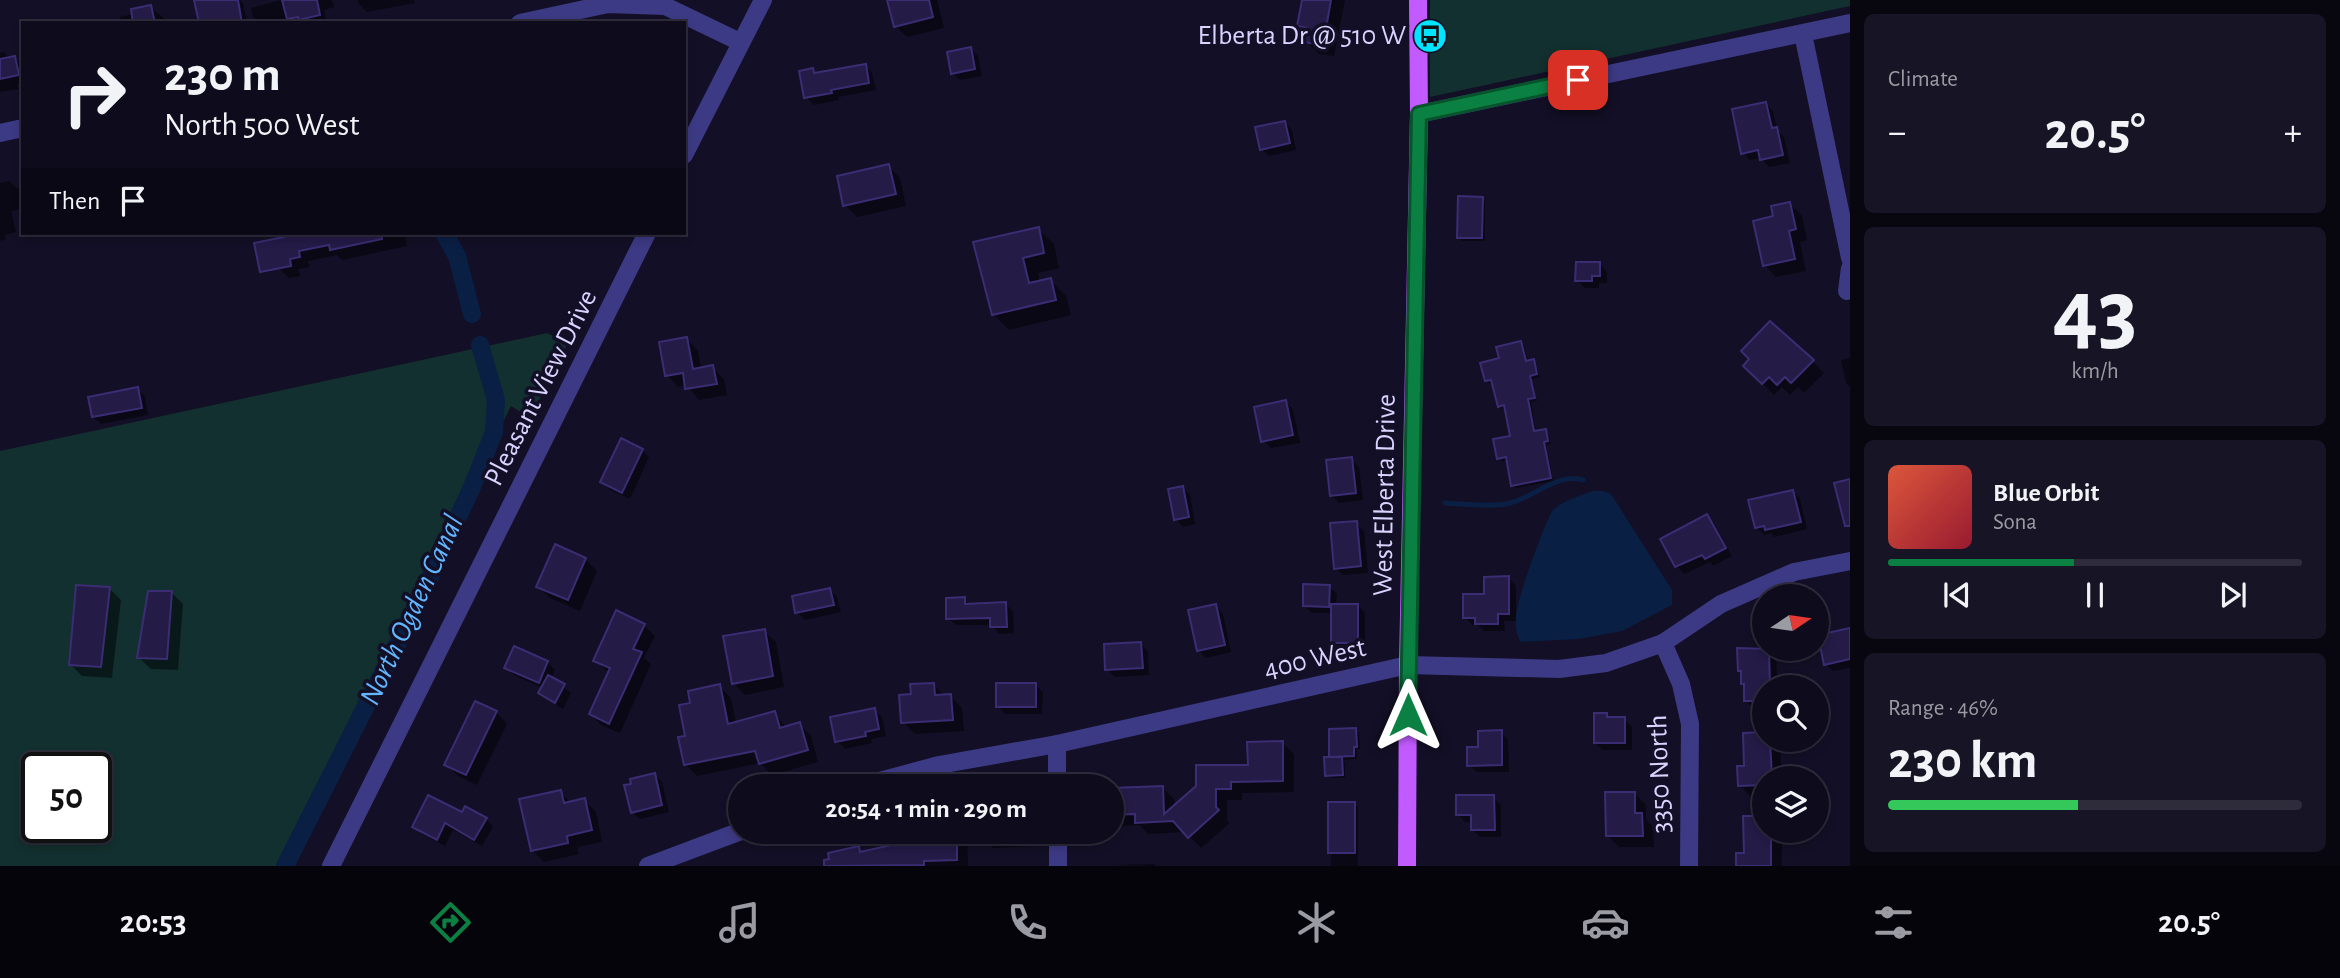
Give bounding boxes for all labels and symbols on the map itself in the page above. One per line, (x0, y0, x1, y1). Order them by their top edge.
bus stop icon: Elberta Dr @ 510 W (1411, 17, 1449, 55)
place label: Elberta Dr @ 510 W (1198, 22, 1406, 50)
pin (1548, 50, 1608, 110)
street label: Pleasant View Drive (480, 286, 602, 490)
street label: West Elberta Drive (1369, 394, 1401, 596)
water label: North Ogden Canal (355, 510, 469, 710)
north arrow (1752, 584, 1829, 662)
street label: 400 West (1261, 634, 1369, 684)
position arrow (1371, 678, 1445, 752)
street label: 3350 North (1644, 714, 1676, 834)
speed limit sign: 50 (21, 752, 112, 843)

